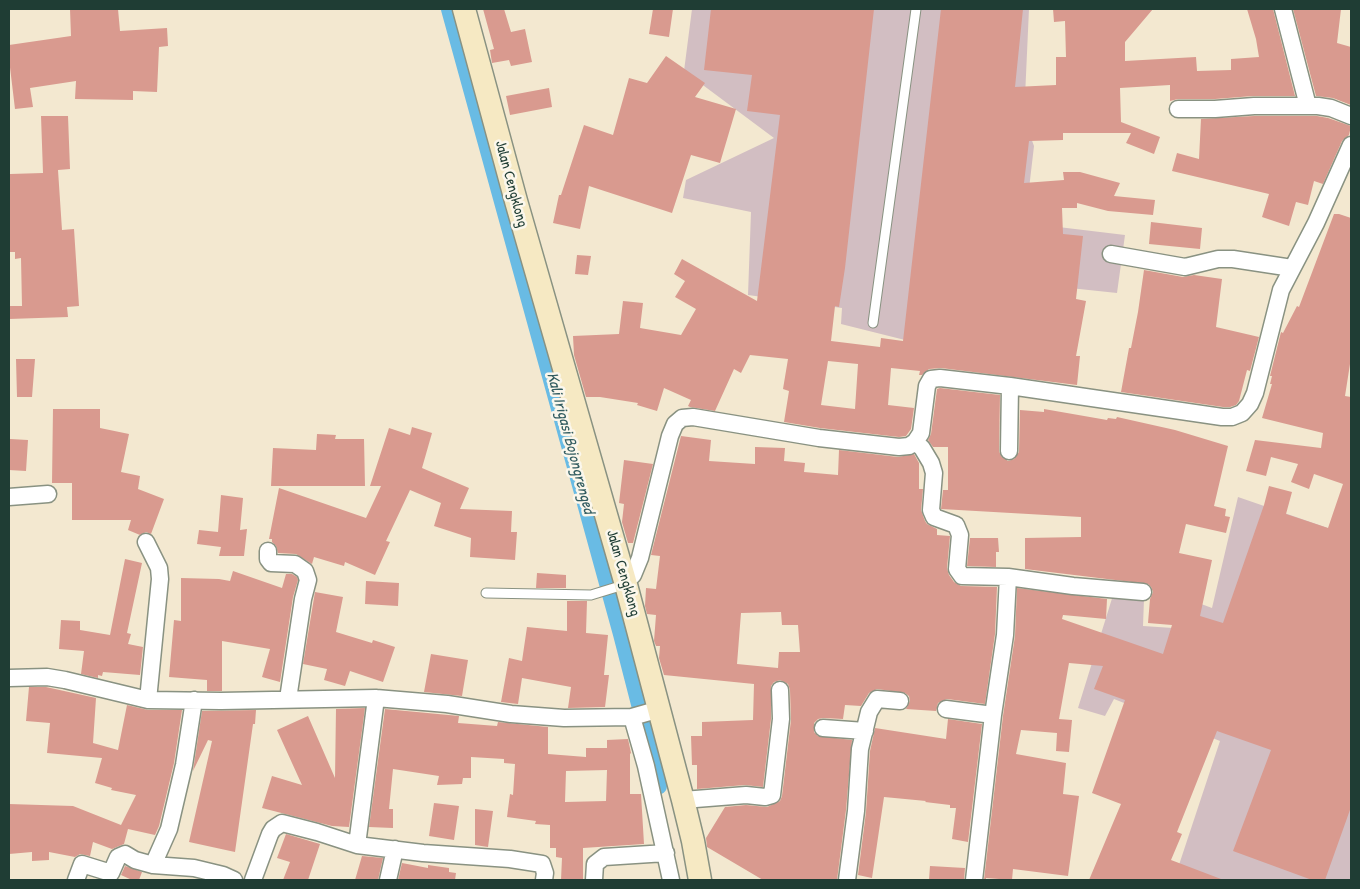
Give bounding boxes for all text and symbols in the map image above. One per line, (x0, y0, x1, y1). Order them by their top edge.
street label: Jalan Cengklong (491, 139, 531, 229)
water label: Kali Irigasi Bojongrenged (542, 370, 598, 516)
street label: Jalan Cengklong (602, 528, 644, 618)

